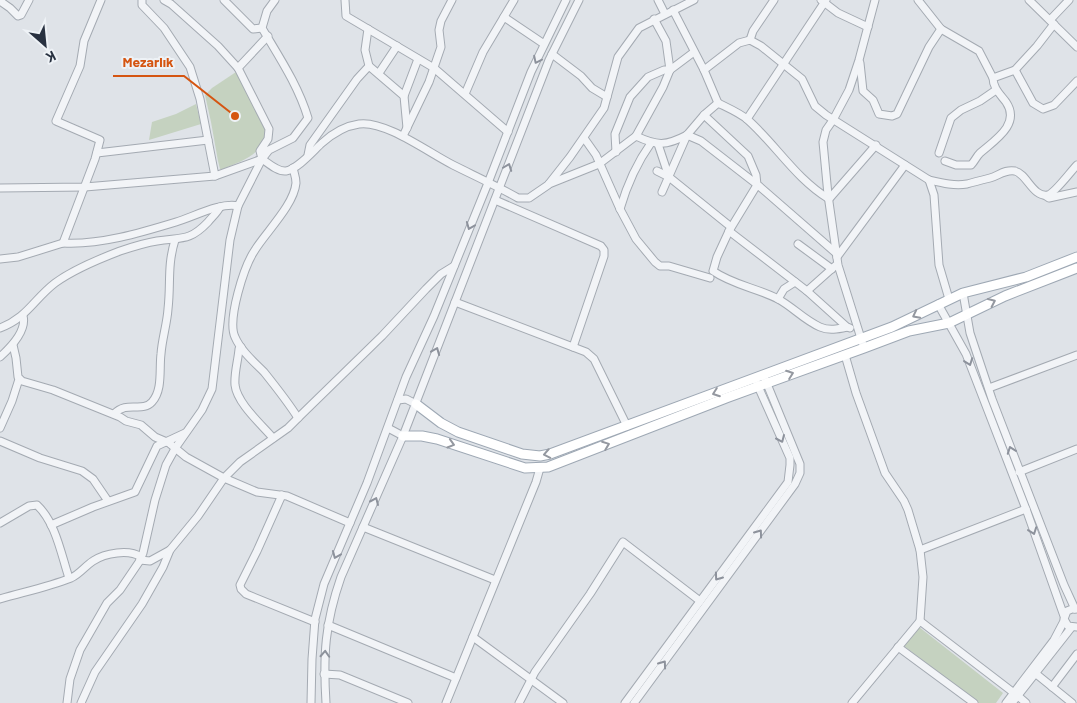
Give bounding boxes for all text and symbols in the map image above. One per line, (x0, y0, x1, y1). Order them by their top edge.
north arrow (20, 20, 70, 70)
text: K (43, 47, 59, 67)
callout: Mezarlık (113, 47, 184, 76)
text: Mezarlık (122, 53, 174, 70)
one-way arrow (533, 54, 543, 63)
one-way arrow (502, 163, 512, 172)
one-way arrow (466, 222, 476, 230)
one-way arrow (987, 298, 996, 309)
one-way arrow (913, 309, 922, 319)
one-way arrow (430, 347, 440, 355)
one-way arrow (963, 358, 973, 366)
one-way arrow (785, 370, 794, 380)
one-way arrow (712, 387, 721, 397)
one-way arrow (775, 434, 786, 443)
one-way arrow (447, 438, 455, 448)
one-way arrow (601, 441, 610, 452)
one-way arrow (1007, 446, 1017, 455)
one-way arrow (543, 448, 551, 459)
one-way arrow (368, 497, 379, 506)
one-way arrow (1028, 526, 1038, 534)
one-way arrow (753, 529, 762, 539)
one-way arrow (332, 550, 343, 559)
one-way arrow (715, 571, 724, 581)
one-way arrow (319, 650, 330, 658)
one-way arrow (657, 660, 666, 670)

